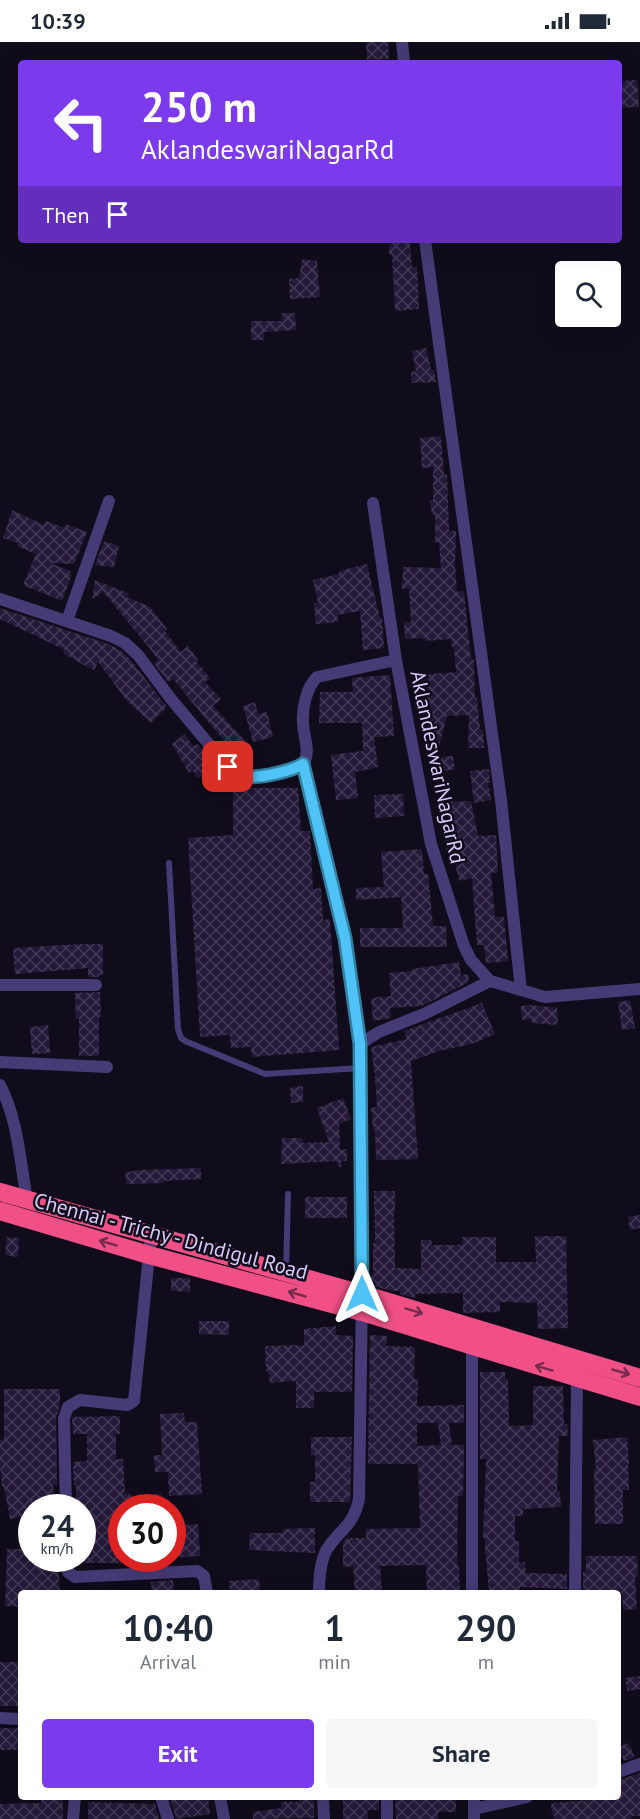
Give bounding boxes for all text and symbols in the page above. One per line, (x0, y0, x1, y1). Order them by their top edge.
text: 10:39 (30, 7, 86, 35)
text: 250 m (141, 79, 257, 134)
icon: left (42, 84, 120, 162)
text: AklandeswariNagarRd (141, 132, 394, 166)
icon: arrive (101, 198, 134, 231)
text: Then (42, 201, 89, 229)
map controls (555, 261, 621, 327)
button: search (555, 261, 621, 327)
street label: AklandeswariNagarRd (404, 668, 472, 866)
pin (202, 741, 253, 792)
icon: arrive (211, 750, 244, 783)
street label: Chennai - Trichy - Dindigul Road (31, 1186, 311, 1286)
one-way arrow (99, 1237, 118, 1248)
position arrow (330, 1262, 394, 1326)
one-way arrow (288, 1288, 307, 1299)
one-way arrow (404, 1306, 423, 1317)
one-way arrow (535, 1362, 554, 1373)
one-way arrow (611, 1367, 630, 1378)
speed limit sign: 30 (108, 1494, 186, 1572)
text: 24 (40, 1506, 74, 1545)
text: km/h (41, 1539, 73, 1558)
text: 10:40 (122, 1604, 214, 1651)
text: 1 (324, 1604, 345, 1651)
text: 290 (455, 1604, 517, 1651)
text: Arrival (140, 1649, 196, 1675)
text: min (318, 1649, 351, 1675)
text: m (478, 1649, 494, 1675)
button: Exit (42, 1719, 314, 1788)
button: Share (326, 1719, 597, 1788)

